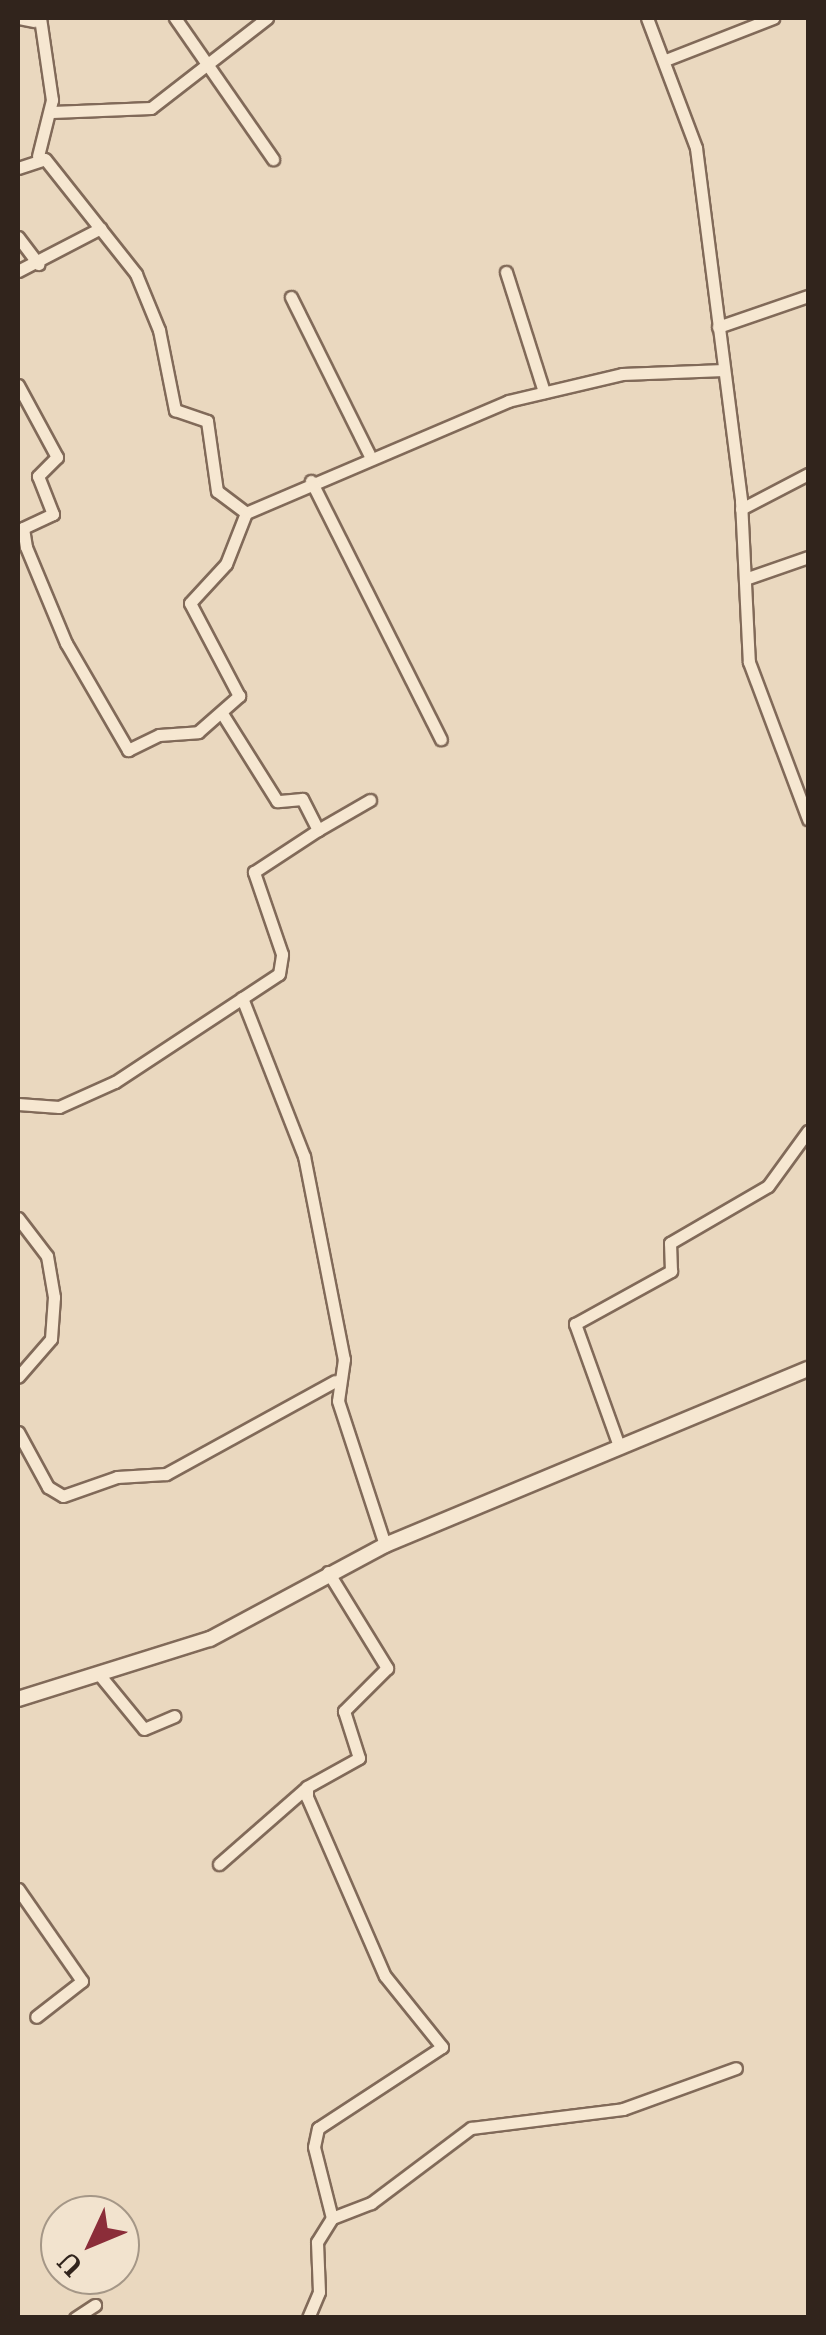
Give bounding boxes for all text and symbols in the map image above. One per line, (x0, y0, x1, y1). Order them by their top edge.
north arrow (40, 2195, 140, 2295)
text: U (49, 2244, 90, 2285)

